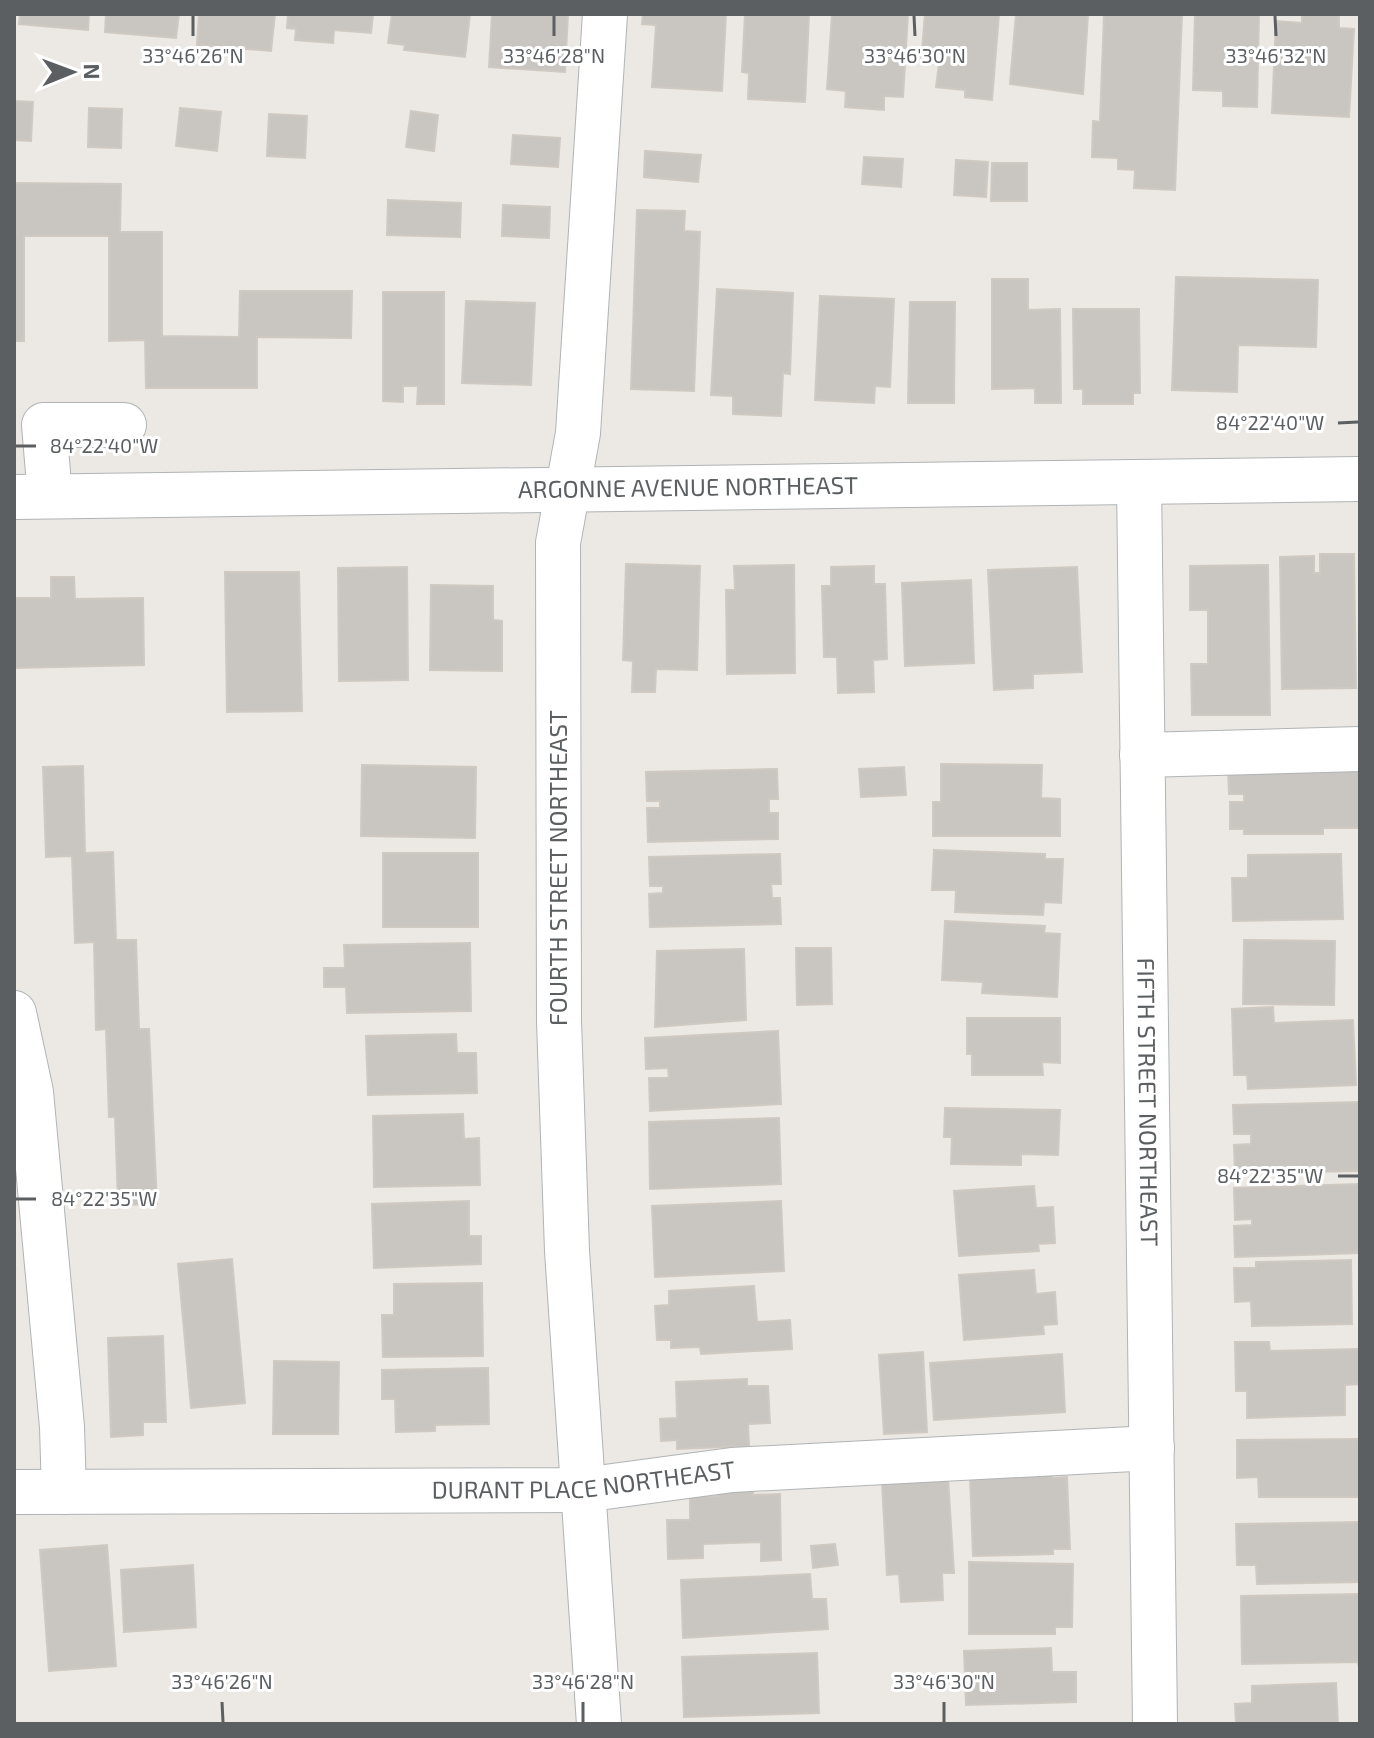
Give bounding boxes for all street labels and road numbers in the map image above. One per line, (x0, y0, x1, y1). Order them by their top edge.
street label: ARGONNE AVENUE NORTHEAST (518, 470, 858, 503)
street label: FOURTH STREET NORTHEAST (543, 710, 572, 1026)
street label: FIFTH STREET NORTHEAST (1132, 957, 1165, 1247)
street label: DURANT PLACE NORTHEAST (432, 1454, 737, 1504)

